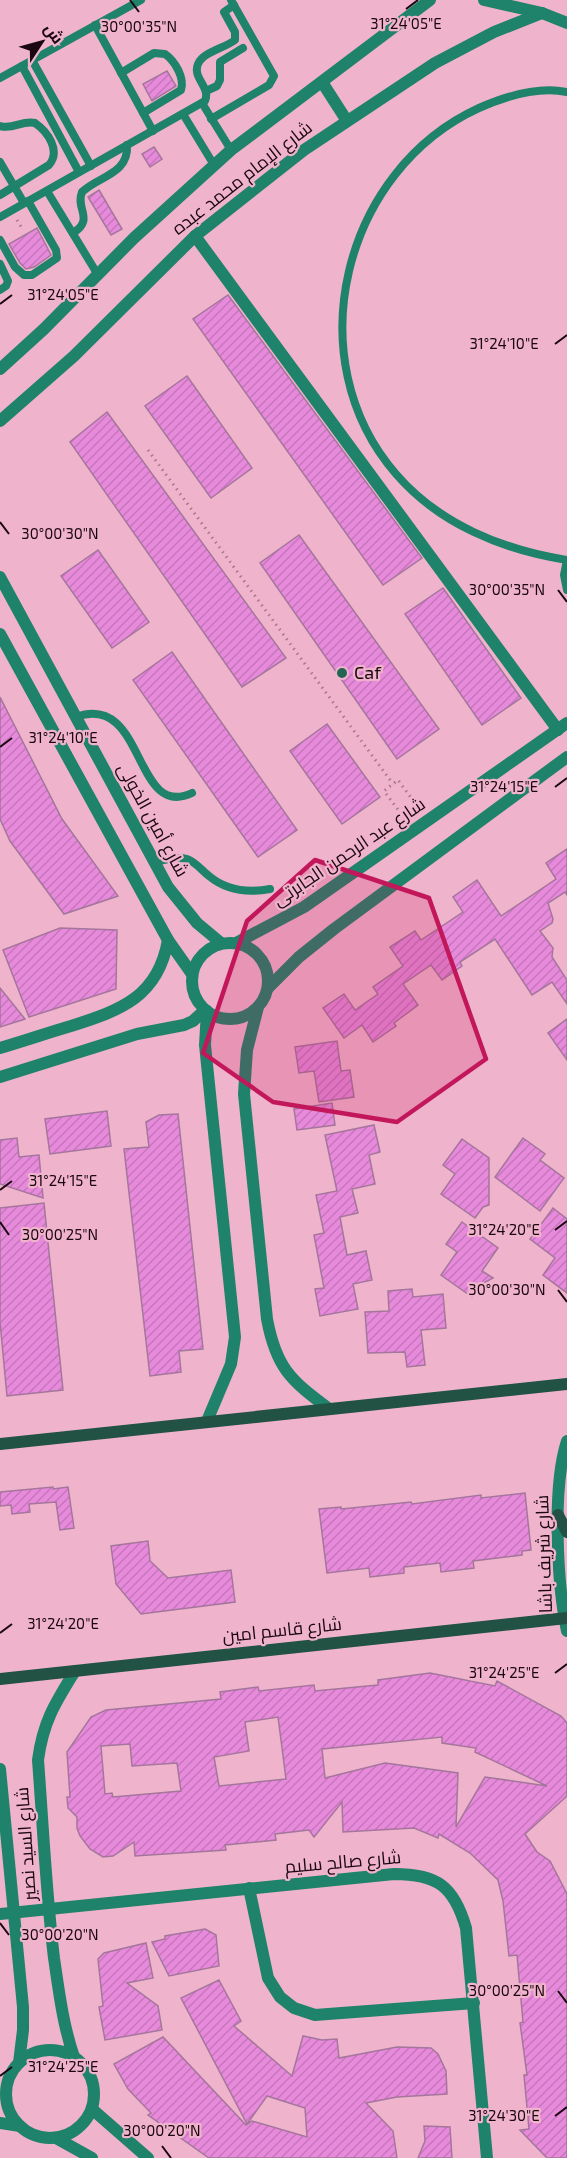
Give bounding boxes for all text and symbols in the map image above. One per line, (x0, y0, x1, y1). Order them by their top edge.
north arrow (12, 12, 72, 72)
text: 31°24'05"E (370, 14, 442, 32)
text: 30°00'35"N (101, 17, 177, 35)
text: ش (40, 19, 68, 47)
street label: شارع الإمام محمد عبده (167, 116, 317, 240)
text: 31°24'05"E (27, 285, 99, 303)
text: 31°24'10"E (469, 334, 539, 352)
text: 30°00'30"N (21, 524, 99, 542)
text: 30°00'35"N (469, 580, 545, 598)
place label: Caf (354, 661, 382, 683)
marker: Caf (335, 666, 349, 680)
text: 31°24'10"E (28, 728, 98, 746)
street label: شارع أمين الخولى (112, 759, 194, 881)
text: 31°24'15"E (470, 777, 538, 795)
street label: شارع عبد الرحمن الجابرتى (268, 792, 430, 912)
text: 31°24'15"E (29, 1171, 97, 1189)
text: 31°24'20"E (468, 1220, 540, 1238)
text: 30°00'25"N (22, 1225, 98, 1243)
text: 30°00'30"N (468, 1280, 546, 1298)
street label: شارع شريف باشا (530, 1494, 558, 1614)
street label: شارع قاسم امين (221, 1612, 343, 1648)
text: 31°24'20"E (27, 1614, 99, 1632)
text: 31°24'25"E (469, 1663, 539, 1681)
street label: شارع السيد نصير (10, 1786, 42, 1903)
street label: شارع صالح سليم (284, 1845, 402, 1879)
text: 30°00'20"N (21, 1925, 99, 1943)
text: 30°00'25"N (469, 1981, 545, 1999)
text: 31°24'25"E (28, 2057, 98, 2075)
text: 31°24'30"E (468, 2106, 540, 2124)
text: 30°00'20"N (123, 2121, 201, 2139)

